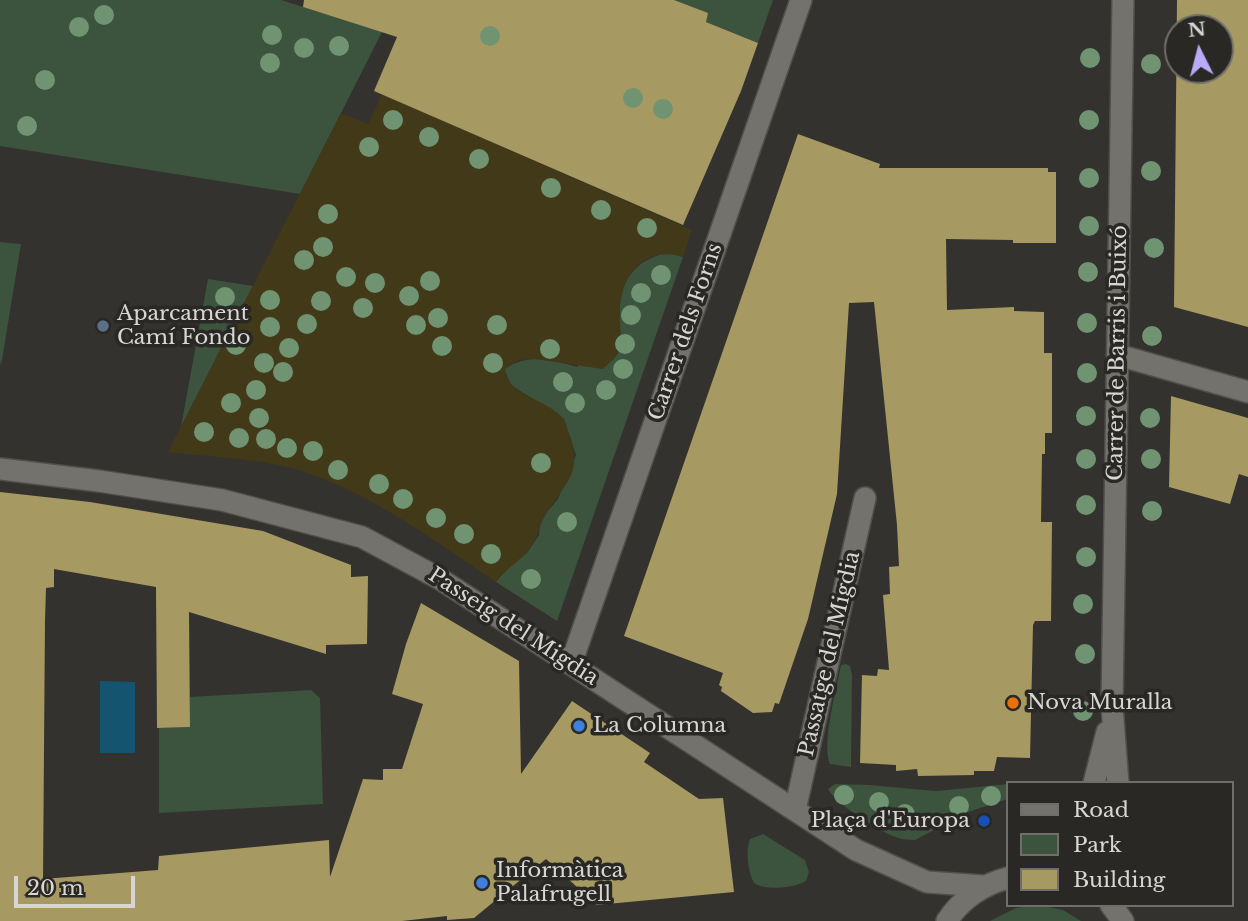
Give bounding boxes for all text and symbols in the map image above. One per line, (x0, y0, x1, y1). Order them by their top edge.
north arrow (1164, 14, 1234, 84)
text: N (1187, 17, 1207, 42)
street label: Carrer de Barris i Buixó (1103, 225, 1133, 481)
street label: Carrer dels Forns (644, 240, 728, 424)
place label: Aparcament Camí Fondo (117, 301, 251, 351)
marker: Aparcament Camí Fondo (95, 318, 111, 334)
street label: Passatge del Migdia (794, 549, 866, 759)
street label: Passeig del Migdia (423, 563, 603, 691)
place label: Nova Muralla (1027, 690, 1172, 716)
marker: Nova Muralla (1005, 695, 1021, 711)
place label: La Columna (593, 713, 726, 739)
marker: La Columna (571, 718, 587, 734)
legend (1006, 781, 1234, 907)
text: Road (1073, 797, 1129, 823)
place label: Plaça d'Europa (811, 808, 970, 834)
marker: Plaça d'Europa (976, 813, 992, 829)
text: Park (1073, 832, 1122, 858)
place label: Informàtica Palafrugell (496, 858, 623, 908)
scale bar (18, 862, 138, 906)
text: Building (1073, 867, 1165, 893)
text: 20 m (27, 875, 84, 901)
marker: Informàtica Palafrugell (474, 875, 490, 891)

